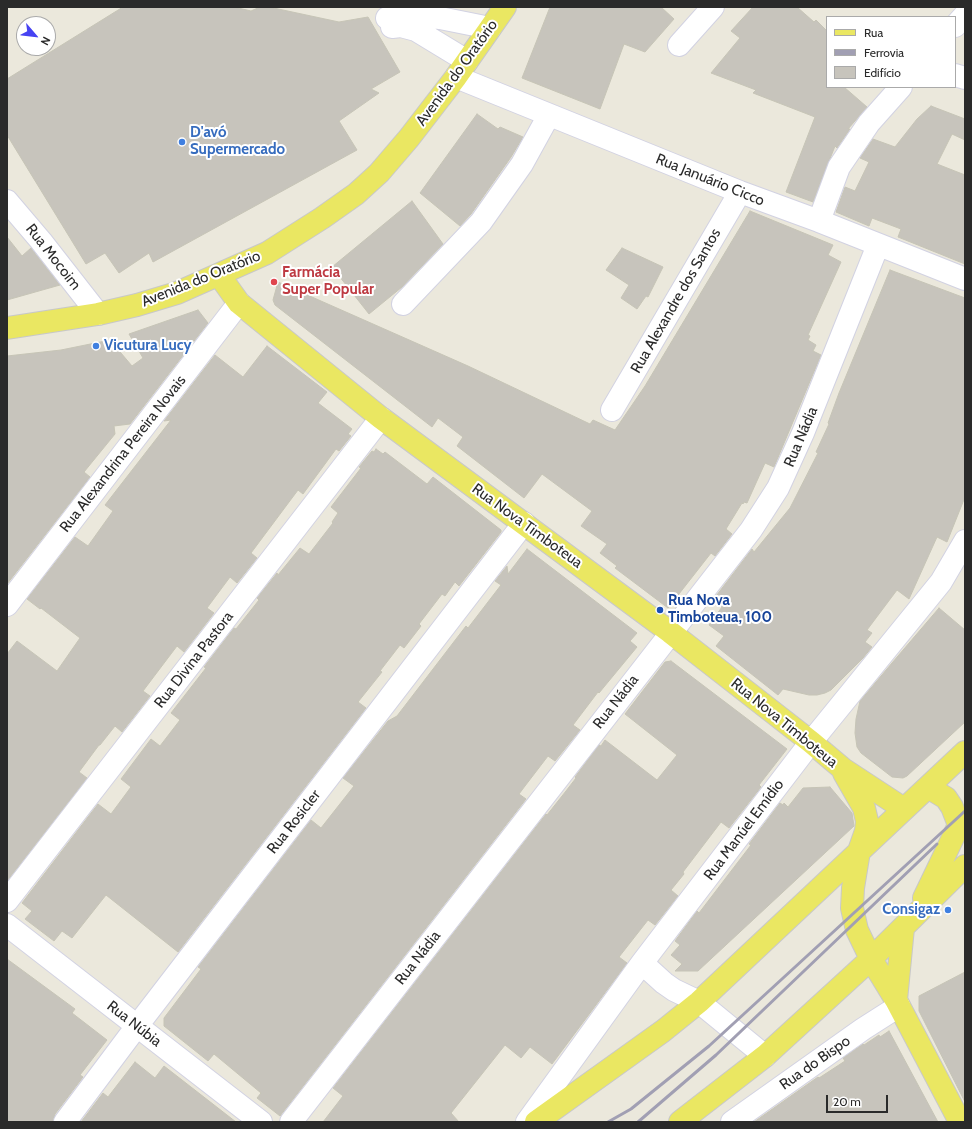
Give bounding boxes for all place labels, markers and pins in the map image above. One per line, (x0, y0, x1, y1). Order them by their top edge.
place label: D'avó Supermercado (190, 124, 285, 159)
marker: D'avó Supermercado (177, 137, 187, 147)
place label: Farmácia Super Popular (282, 264, 374, 299)
marker: Farmácia Super Popular (269, 277, 279, 287)
place label: Vicutura Lucy (104, 337, 192, 355)
marker: Vicutura Lucy (91, 341, 101, 351)
place label: Rua Nova Timboteua, 100 (668, 592, 772, 627)
marker: Rua Nova Timboteua, 100 (655, 605, 665, 615)
place label: Consigaz (882, 901, 940, 919)
marker: Consigaz (943, 905, 953, 915)

